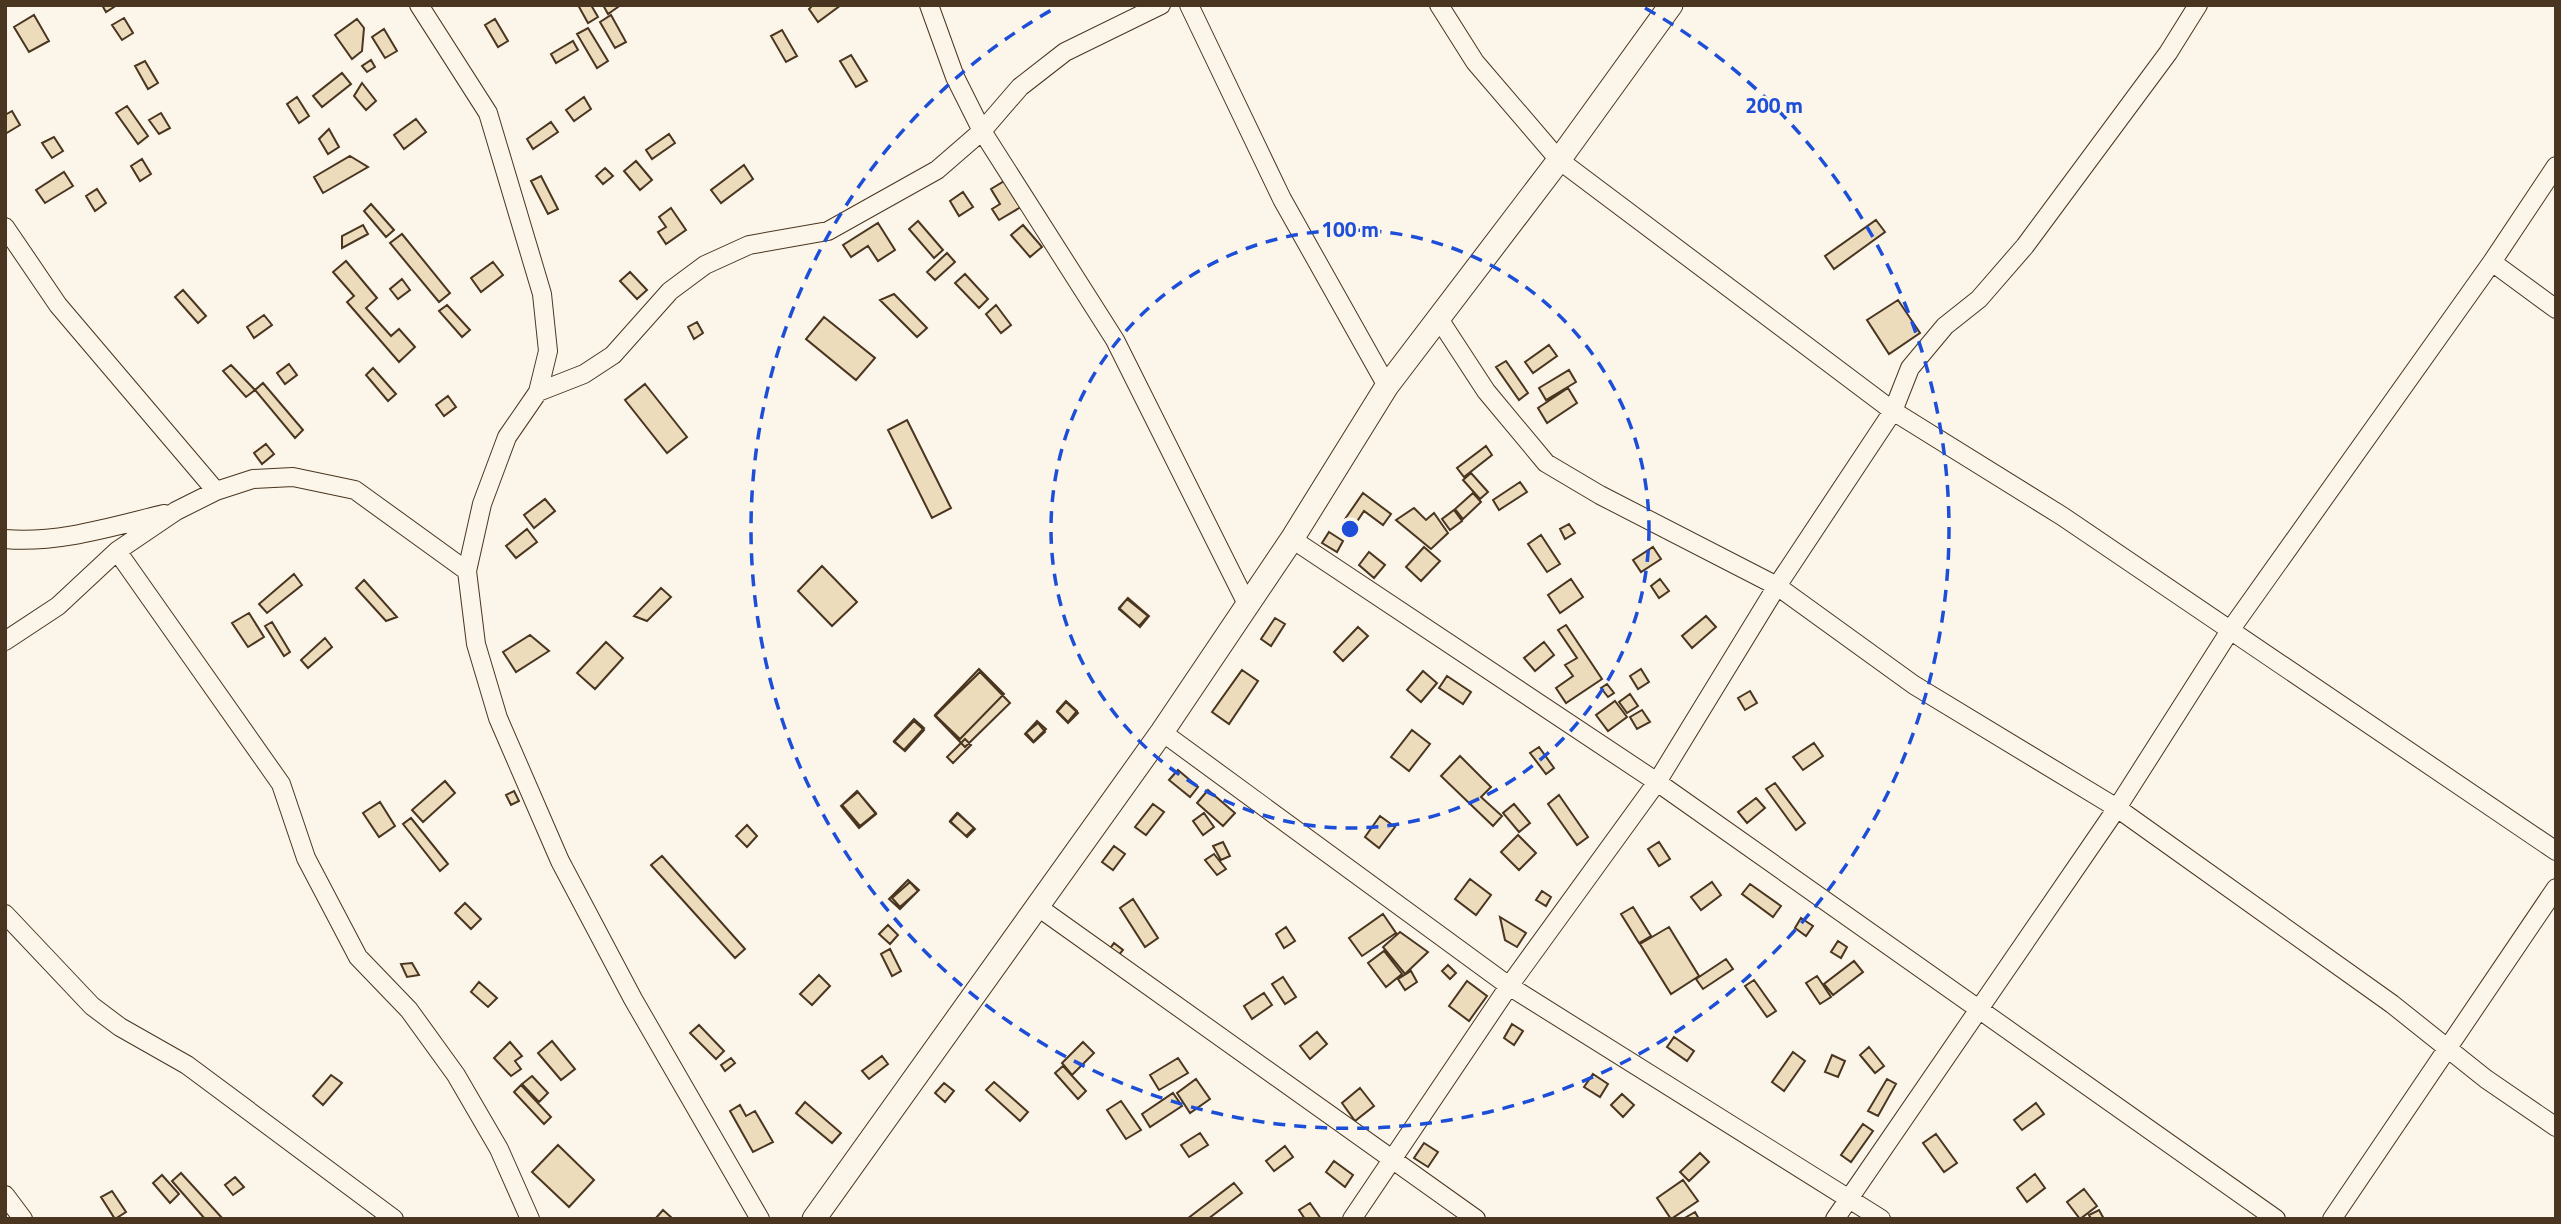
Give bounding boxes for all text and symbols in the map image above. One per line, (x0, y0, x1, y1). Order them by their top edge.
text: 200 m (1745, 89, 1803, 121)
text: 100 m (1321, 213, 1379, 245)
centre of rings (1338, 517, 1362, 541)

